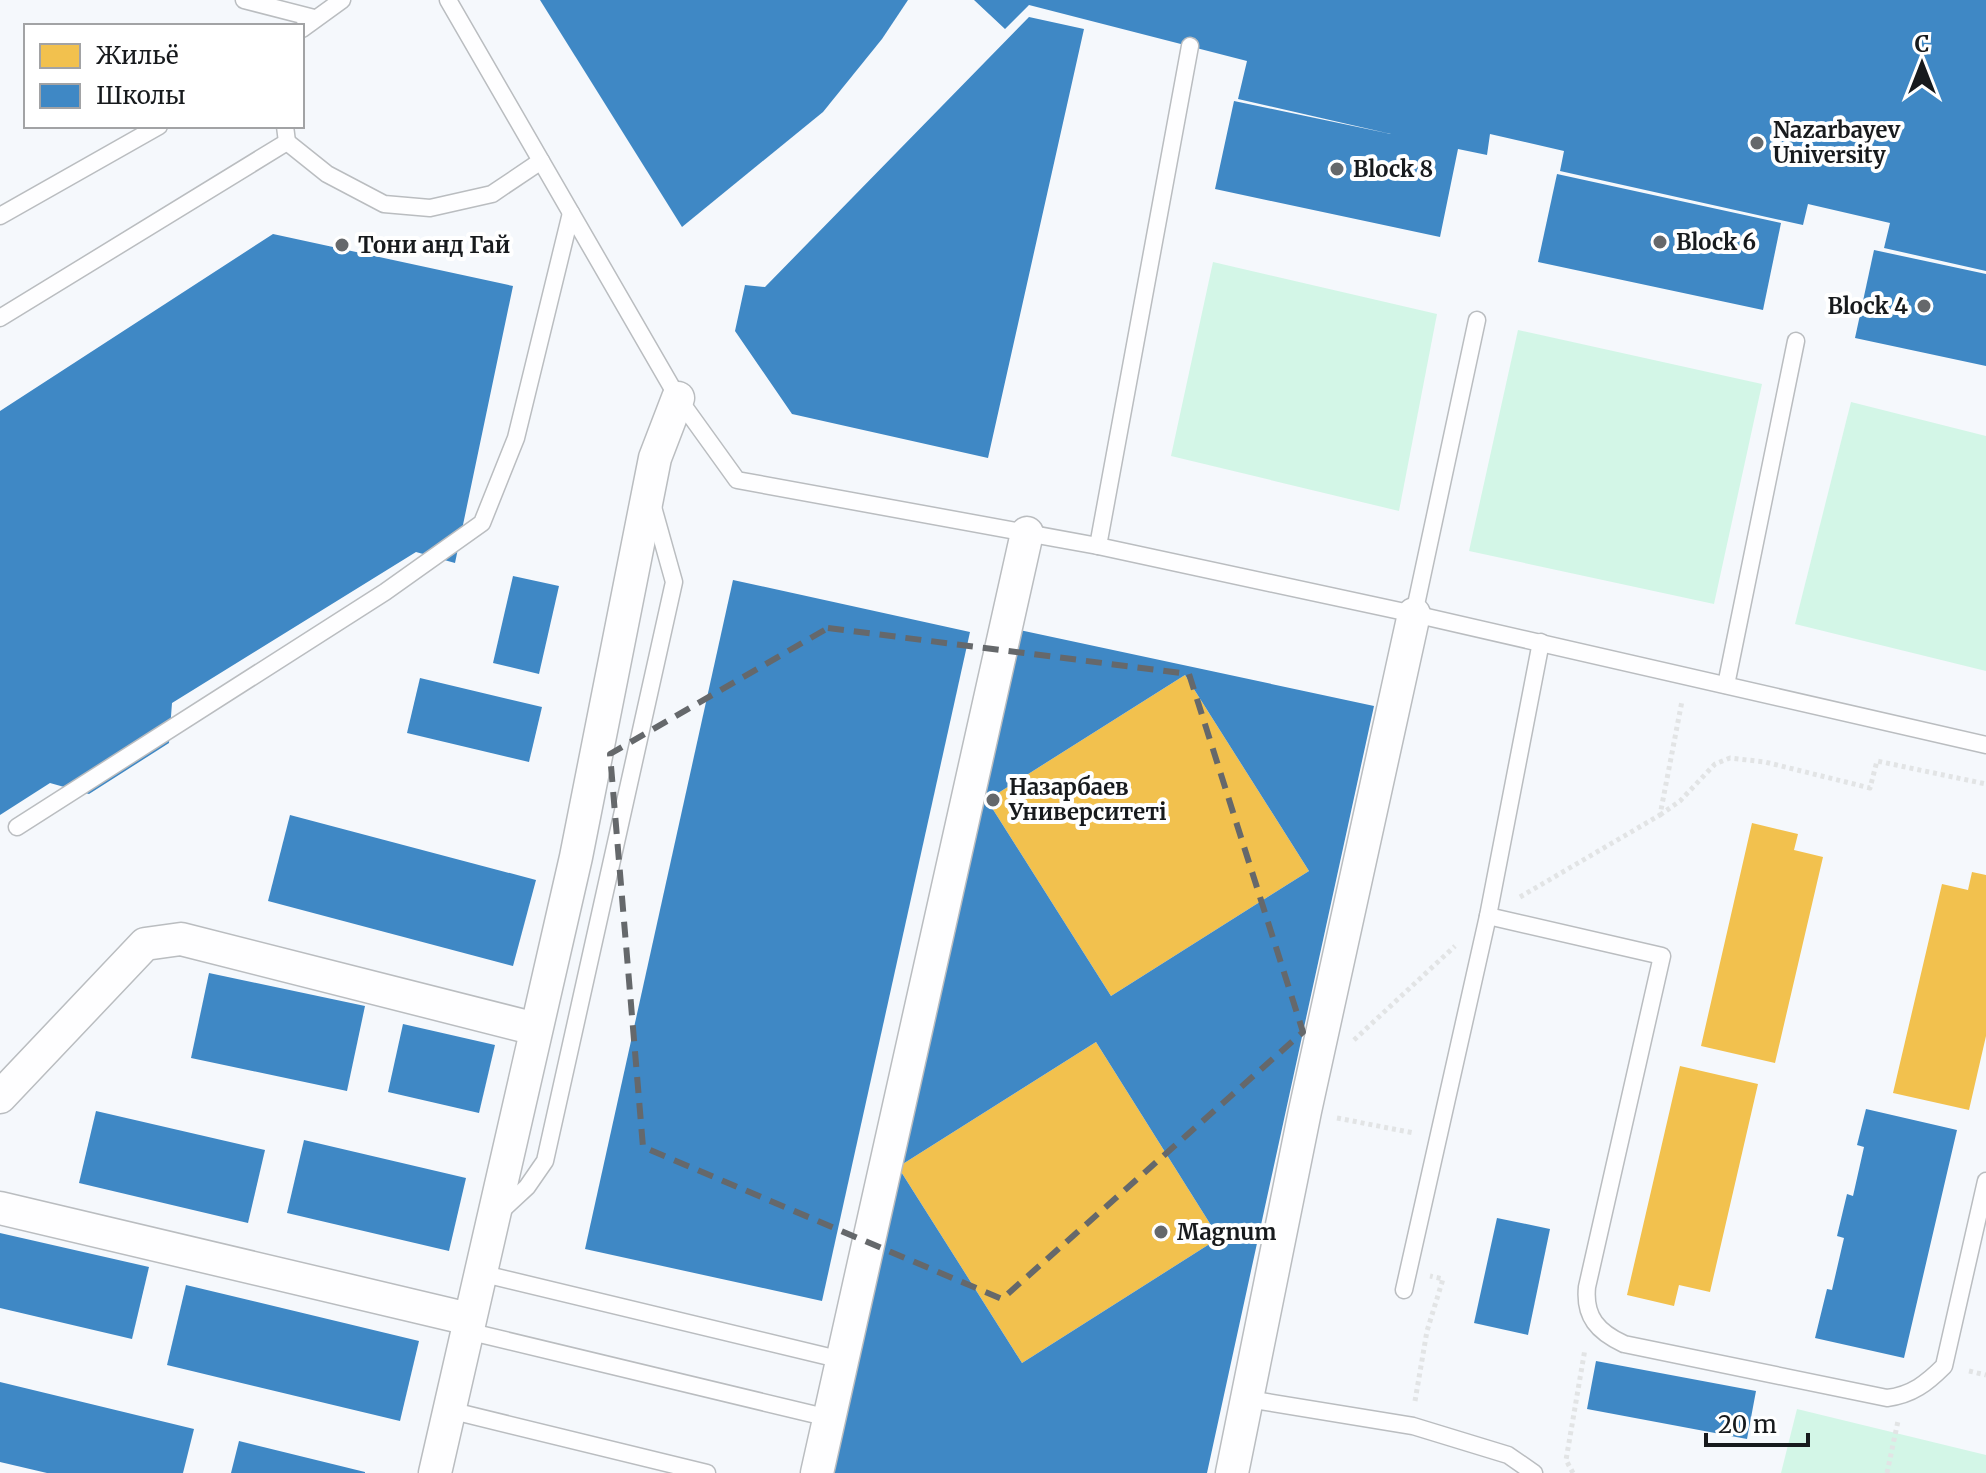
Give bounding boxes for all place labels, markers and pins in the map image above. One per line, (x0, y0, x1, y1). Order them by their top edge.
place label: Nazarbayev University (1773, 116, 1900, 169)
marker: Nazarbayev University (1748, 134, 1766, 152)
place label: Block 8 (1353, 155, 1433, 183)
marker: Block 8 (1328, 160, 1346, 178)
place label: Block 6 (1676, 228, 1756, 256)
place label: Тони анд Гай (358, 231, 510, 259)
marker: Block 6 (1651, 233, 1669, 251)
marker: Тони анд Гай (333, 236, 351, 254)
place label: Block 4 (1827, 292, 1908, 320)
marker: Block 4 (1915, 297, 1933, 315)
place label: Назарбаев Университеті (1008, 773, 1166, 826)
marker: Назарбаев Университеті (984, 791, 1002, 809)
place label: Magnum (1177, 1218, 1276, 1246)
marker: Magnum (1152, 1223, 1170, 1241)

